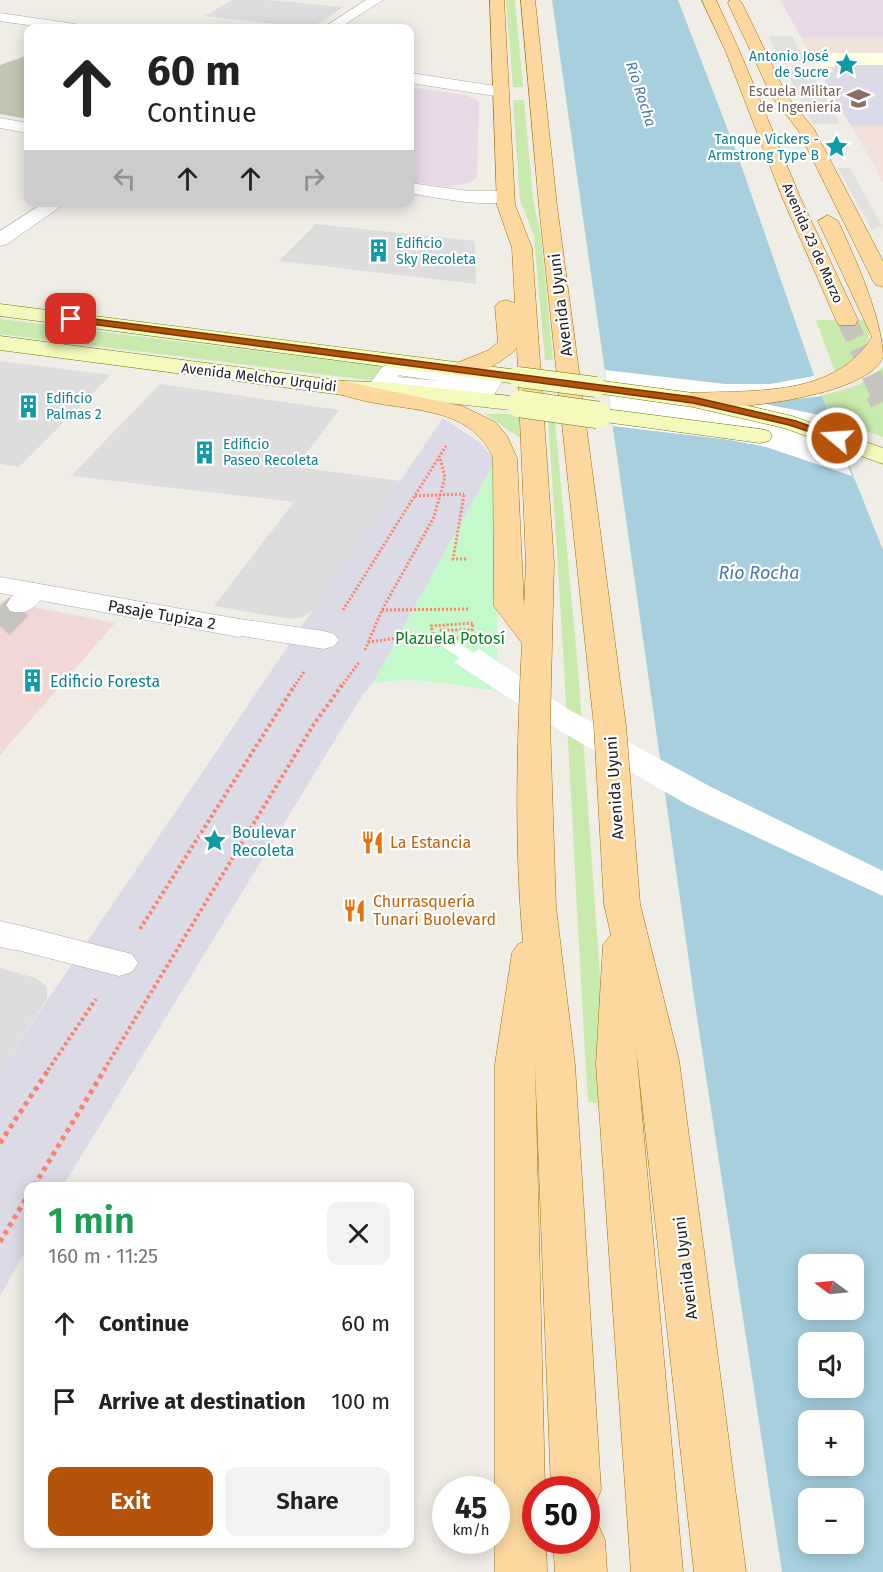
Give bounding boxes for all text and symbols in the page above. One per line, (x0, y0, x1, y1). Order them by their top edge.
text: 60 m (147, 46, 241, 96)
icon: ahead (48, 48, 126, 126)
place label: Antonio José de Sucre (749, 48, 829, 81)
place icon: Antonio José de Sucre (834, 51, 860, 77)
water label: Río Rocha (622, 59, 660, 129)
place label: Escuela Militar de Ingeniería (748, 83, 842, 116)
school or university icon: Escuela Militar de Ingeniería (846, 86, 872, 112)
text: Continue (147, 97, 257, 129)
place label: Tanque Vickers - Armstrong Type B (708, 131, 819, 164)
place icon: Tanque Vickers - Armstrong Type B (824, 134, 850, 160)
icon: left (108, 162, 141, 195)
icon: ahead (171, 162, 204, 195)
icon: ahead (234, 162, 267, 195)
icon: right (297, 162, 330, 195)
street label: Avenida 23 de Marzo (778, 181, 847, 306)
place label: Edificio Sky Recoleta (396, 235, 476, 268)
building icon: Edificio Sky Recoleta (365, 238, 391, 264)
street label: Avenida Uyuni (545, 252, 576, 358)
pin (45, 293, 96, 344)
icon: arrive (54, 302, 87, 335)
street label: Avenida Melchor Urquidi (180, 360, 337, 395)
place label: Edificio Palmas 2 (46, 390, 102, 423)
building icon: Edificio Palmas 2 (15, 393, 41, 419)
position arrow (805, 406, 869, 470)
place label: Edificio Paseo Recoleta (223, 436, 319, 469)
building icon: Edificio Paseo Recoleta (192, 439, 218, 465)
water label: Río Rocha (719, 562, 799, 584)
street label: Pasaje Tupiza 2 (107, 596, 217, 633)
park label: Plazuela Potosí (395, 629, 505, 648)
building icon: Edificio Foresta (19, 668, 45, 694)
place label: Edificio Foresta (50, 672, 160, 691)
street label: Avenida Uyuni (601, 736, 628, 840)
place label: Boulevar Recoleta (232, 823, 297, 860)
place icon: Boulevar Recoleta (201, 828, 227, 854)
restaurant icon: La Estancia (359, 829, 385, 855)
place label: La Estancia (390, 833, 471, 852)
place label: Churrasquería Tunari Buolevard (373, 892, 496, 929)
restaurant icon: Churrasquería Tunari Buolevard (342, 897, 368, 923)
text: 1 min (48, 1199, 135, 1243)
button: close (327, 1202, 390, 1265)
street label: Avenida Uyuni (670, 1215, 701, 1321)
text: 160 m · 11:25 (48, 1244, 158, 1268)
north arrow (798, 1254, 864, 1320)
map controls (798, 1254, 864, 1554)
icon: ahead (48, 1307, 81, 1340)
text: Continue (99, 1310, 189, 1337)
text: 60 m (341, 1310, 390, 1337)
button: sound (798, 1332, 864, 1398)
icon: arrive (48, 1385, 81, 1418)
text: Arrive at destination (99, 1388, 306, 1415)
text: 100 m (331, 1388, 390, 1415)
button: + (798, 1410, 864, 1476)
button: Exit (48, 1467, 213, 1536)
button: Share (225, 1467, 390, 1536)
speed limit sign: 50 (522, 1476, 600, 1554)
button: − (798, 1488, 864, 1554)
text: 45 (455, 1490, 487, 1526)
text: km/h (452, 1521, 490, 1539)

